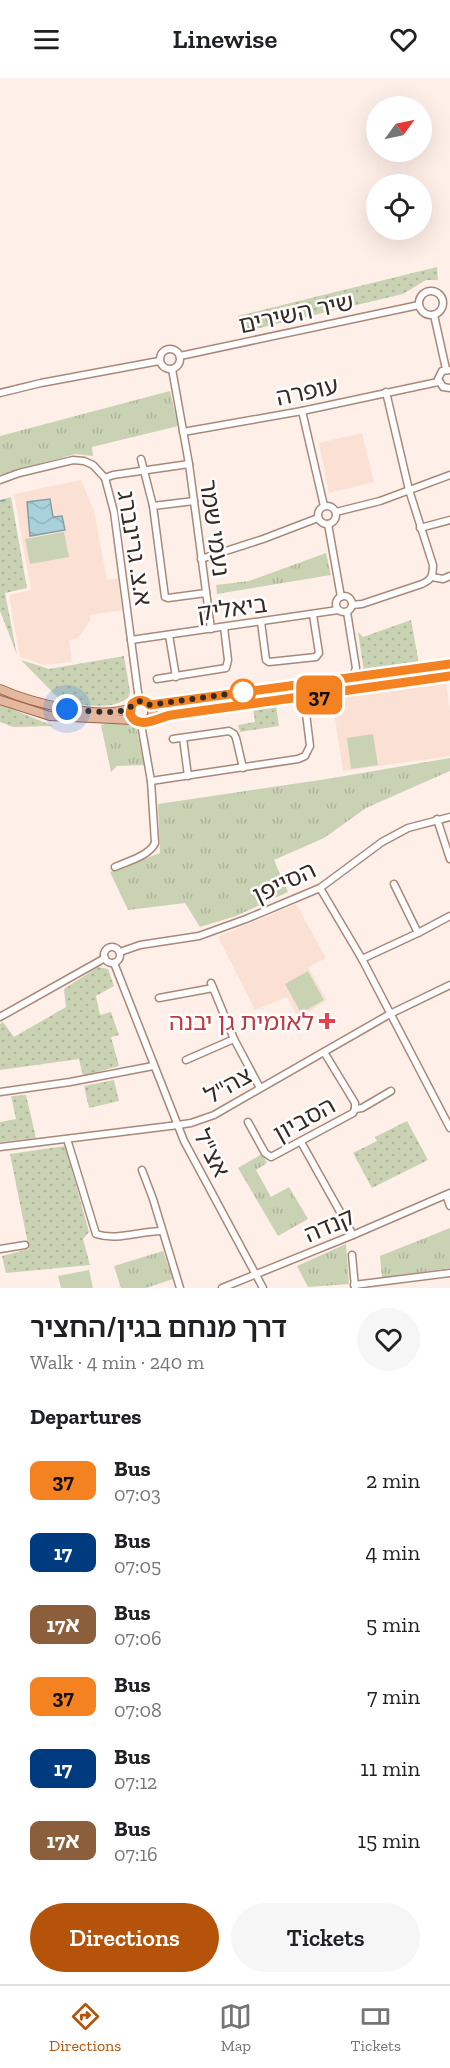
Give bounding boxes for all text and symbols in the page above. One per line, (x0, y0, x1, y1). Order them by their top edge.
icon: menu (30, 23, 63, 56)
text: Linewise (173, 23, 277, 55)
icon: heart (387, 23, 420, 56)
north arrow (366, 96, 432, 162)
map controls (366, 96, 432, 240)
button: locate (366, 174, 432, 240)
street label: שיר השירים (236, 287, 356, 339)
street label: עופרה (273, 370, 341, 412)
street label: נעמי שמר (194, 478, 236, 578)
street label: א.צ. גרינברג (112, 488, 158, 608)
street label: ביאליק (195, 589, 269, 627)
line badge: 37 (292, 676, 346, 714)
unlabelled marker (230, 679, 256, 705)
text: 37 (308, 683, 330, 708)
your location (52, 694, 82, 724)
street label: הסייפן (248, 855, 320, 909)
place label: לאומית גן יבנה (169, 1007, 314, 1036)
marker: לאומית גן יבנה (318, 1012, 336, 1030)
street label: צה"ל (199, 1060, 257, 1110)
street label: הסביון (268, 1090, 340, 1148)
street label: אצ"ל (188, 1124, 236, 1182)
street label: קנדה (300, 1202, 358, 1248)
button: heart (357, 1308, 420, 1371)
text: דרך מנחם בגין/החציר (30, 1311, 287, 1344)
text: Walk · 4 min · 240 m (30, 1350, 204, 1374)
text: Departures (30, 1403, 141, 1430)
text: Bus (114, 1455, 151, 1482)
text: 2 min (366, 1467, 420, 1494)
text: 37 (52, 1468, 74, 1493)
text: 07:03 (114, 1482, 161, 1506)
text: Bus (114, 1527, 151, 1554)
text: 4 min (365, 1539, 420, 1566)
text: 17 (54, 1540, 72, 1565)
text: 07:05 (114, 1554, 161, 1578)
text: Bus (114, 1599, 151, 1626)
text: 5 min (366, 1611, 420, 1638)
text: 17א (46, 1612, 80, 1637)
text: 07:06 (114, 1626, 162, 1650)
text: Bus (114, 1671, 151, 1698)
text: 7 min (367, 1683, 420, 1710)
text: 37 (52, 1684, 74, 1709)
text: 07:08 (114, 1698, 162, 1722)
text: Bus (114, 1743, 151, 1770)
text: 11 min (360, 1755, 420, 1782)
text: 17 (54, 1756, 72, 1781)
text: 07:12 (114, 1770, 157, 1794)
text: Bus (114, 1815, 151, 1842)
text: 15 min (358, 1827, 420, 1854)
text: 17א (46, 1828, 80, 1853)
text: 07:16 (114, 1842, 158, 1866)
button: Directions (30, 1903, 219, 1972)
button: Tickets (231, 1903, 420, 1972)
tab: Directions (49, 2000, 121, 2055)
tab: Map (219, 2000, 252, 2055)
tab: Tickets (351, 2000, 401, 2055)

